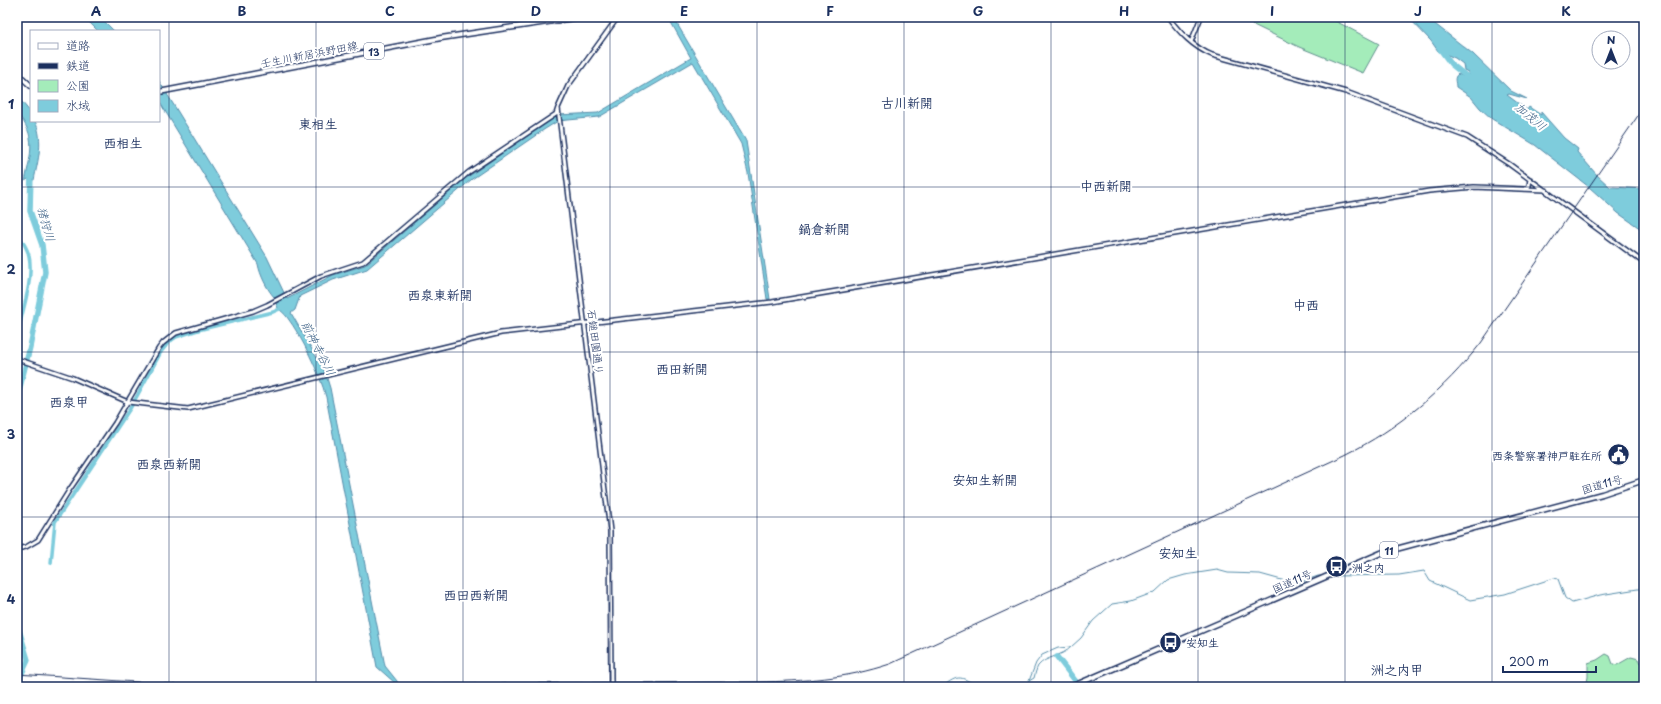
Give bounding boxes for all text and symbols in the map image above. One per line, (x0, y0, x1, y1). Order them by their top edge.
text: A (91, 1, 101, 20)
text: B (238, 1, 247, 20)
text: C (385, 1, 395, 20)
text: D (531, 1, 541, 20)
text: E (680, 1, 688, 20)
text: F (826, 1, 834, 20)
text: G (973, 1, 983, 20)
text: H (1119, 1, 1129, 20)
text: I (1270, 1, 1274, 20)
text: J (1414, 1, 1422, 20)
text: K (1561, 1, 1571, 20)
legend (30, 30, 160, 122)
north arrow (1591, 30, 1631, 70)
text: N (1607, 31, 1616, 48)
text: 道路 (66, 36, 90, 54)
street label: 壬生川新居浜野田線 (259, 36, 359, 72)
road number: 13 (364, 43, 384, 59)
text: 鉄道 (66, 56, 90, 74)
text: 公園 (66, 76, 90, 94)
district label: 古川新開 (881, 93, 933, 112)
text: 1 (8, 94, 14, 113)
text: 水域 (66, 96, 90, 114)
water label: 加茂川 (1511, 98, 1551, 134)
district label: 東相生 (298, 114, 338, 133)
district label: 西相生 (103, 133, 143, 152)
district label: 中西新開 (1080, 176, 1132, 195)
water label: 猪狩川 (34, 204, 60, 244)
district label: 鍋倉新開 (798, 219, 850, 238)
text: 2 (6, 259, 16, 278)
district label: 西泉東新開 (407, 285, 473, 304)
district label: 中西 (1293, 295, 1319, 314)
street label: 石鎚田園通り (584, 308, 608, 376)
water label: 前神寺谷川 (297, 317, 341, 379)
district label: 西田新開 (656, 359, 708, 378)
district label: 西泉甲 (49, 392, 89, 411)
text: 3 (7, 424, 16, 443)
public building icon: 西条警察署神戸駐在所 (1605, 442, 1631, 468)
place label: 西条警察署神戸駐在所 (1492, 447, 1602, 464)
district label: 西泉西新開 (136, 454, 202, 473)
district label: 安知生新開 (952, 470, 1018, 489)
street label: 国道11号 (1579, 470, 1625, 498)
road number: 11 (1380, 542, 1398, 558)
district label: 安知生 (1158, 543, 1198, 562)
bus stop icon: 洲之内 (1324, 554, 1350, 580)
place label: 洲之内 (1352, 559, 1385, 576)
street label: 国道11号 (1269, 565, 1315, 597)
district label: 西田西新開 (443, 585, 509, 604)
text: 4 (7, 589, 16, 608)
bus stop icon: 安知生 (1158, 629, 1184, 655)
place label: 安知生 (1186, 634, 1219, 651)
scale bar (1503, 648, 1596, 674)
text: 200 m (1509, 652, 1549, 670)
district label: 洲之内甲 (1371, 660, 1423, 679)

